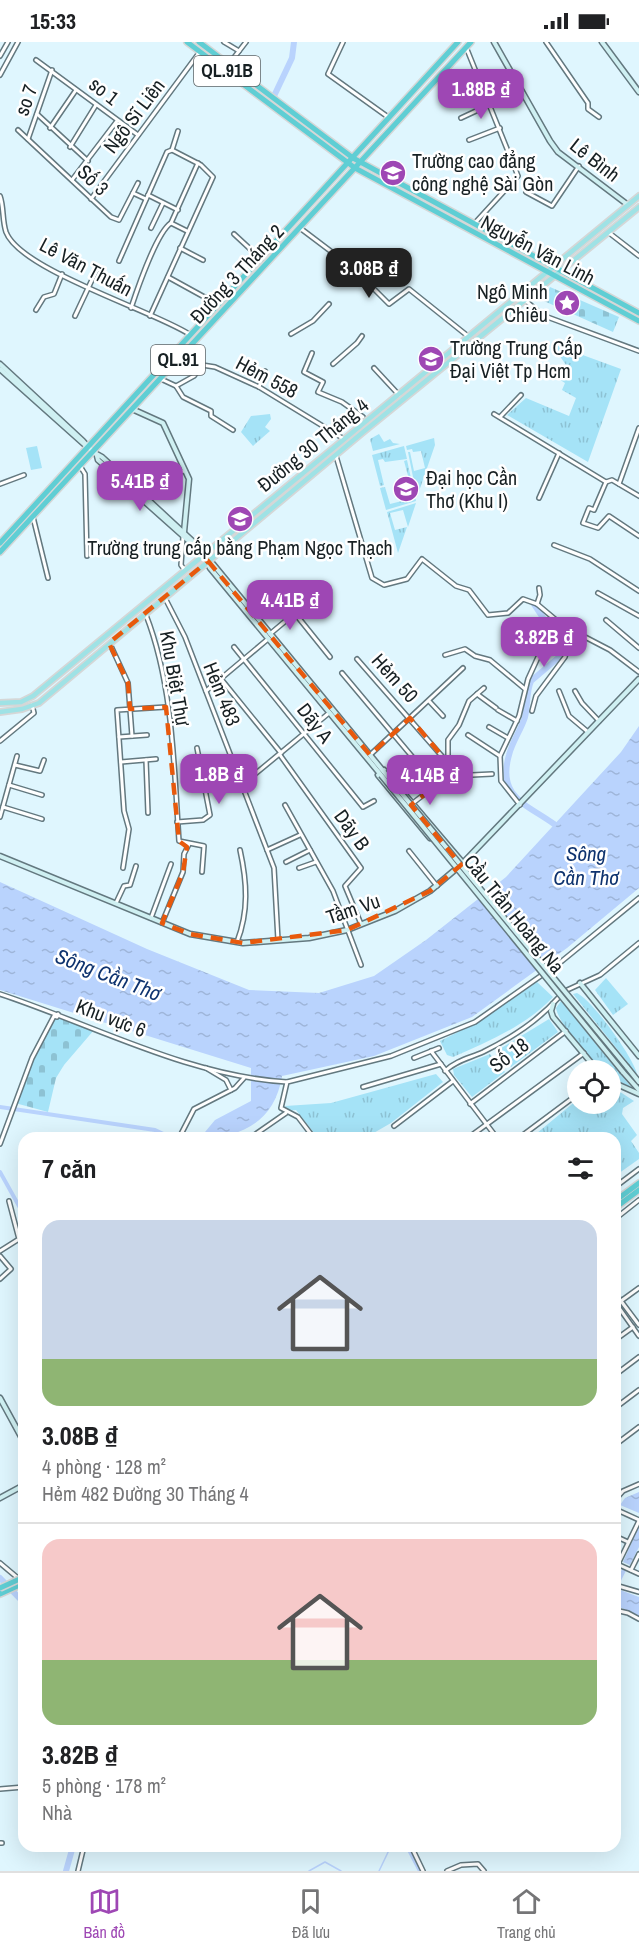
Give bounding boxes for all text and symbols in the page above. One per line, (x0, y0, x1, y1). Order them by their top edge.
text: 15:33 (30, 6, 76, 36)
road number: QL.91B (194, 56, 260, 86)
pin: 1.88B ₫ (426, 69, 536, 120)
street label: so 1 (84, 70, 125, 111)
street label: Ngô Sĩ Liên (97, 73, 170, 158)
text: 1.88B ₫ (452, 75, 510, 102)
street label: so 7 (8, 81, 43, 119)
street label: Lê Bình (565, 132, 626, 188)
place label: Trường cao đẳng công nghệ Sài Gòn (412, 147, 553, 197)
street label: Số 3 (72, 158, 115, 201)
school or university icon: Trường cao đẳng công nghệ Sài Gòn (378, 158, 408, 188)
street label: Nguyễn Văn Linh (476, 208, 600, 291)
street label: Đường 3 Tháng 2 (184, 218, 290, 329)
street label: Lê Văn Thuấn (35, 231, 137, 302)
pin: 3.08B ₫ (314, 248, 424, 299)
text: 3.08B ₫ (340, 254, 398, 281)
place label: Ngô Minh Chiêu (477, 278, 548, 328)
place icon: Ngô Minh Chiêu (552, 288, 582, 318)
place label: Trường Trung Cấp Đại Việt Tp Hcm (450, 334, 583, 384)
school or university icon: Trường Trung Cấp Đại Việt Tp Hcm (416, 344, 446, 374)
road number: QL.91 (151, 345, 205, 375)
street label: Hẻm 558 (232, 349, 303, 404)
street label: Đường 30 Tháng 4 (252, 391, 374, 498)
pin: 5.41B ₫ (85, 461, 195, 512)
place label: Đại học Cần Thơ (Khu I) (426, 464, 517, 514)
text: 5.41B ₫ (111, 467, 169, 494)
school or university icon: Đại học Cần Thơ (Khu I) (391, 474, 421, 504)
school or university icon: Trường trung cấp bằng Phạm Ngọc Thạch (225, 504, 255, 534)
place label: Trường trung cấp bằng Phạm Ngọc Thạch (87, 534, 393, 561)
pin: 4.41B ₫ (235, 580, 345, 631)
text: 4.41B ₫ (261, 586, 319, 613)
pin: 3.82B ₫ (489, 617, 599, 668)
text: 3.82B ₫ (515, 623, 573, 650)
street label: Khu Biệt Thự (154, 629, 197, 728)
street label: Hẻm 50 (366, 647, 425, 708)
street label: Hẻm 483 (197, 658, 247, 730)
street label: Dãy A (291, 697, 340, 748)
pin: 1.8B ₫ (170, 754, 268, 805)
pin: 4.14B ₫ (375, 755, 485, 806)
text: 1.8B ₫ (194, 760, 244, 787)
text: 4.14B ₫ (401, 761, 459, 788)
street label: Dãy B (328, 804, 376, 856)
water label: Sông Cần Thơ (553, 839, 620, 892)
street label: Cầu Trần Hoàng Na (458, 849, 571, 979)
street label: Tầm Vu (322, 887, 383, 930)
water label: Sông Cần Thơ (51, 941, 166, 1008)
street label: Khu vực 6 (72, 992, 150, 1043)
street label: Số 18 (483, 1031, 534, 1078)
map controls (567, 1060, 621, 1114)
button: locate (567, 1060, 621, 1114)
text: 7 căn (42, 1151, 97, 1186)
icon: filters (564, 1152, 597, 1185)
icon: home (266, 1259, 374, 1367)
text: 3.08B ₫ (42, 1418, 118, 1453)
text: 4 phòng · 128 m² (42, 1453, 166, 1480)
text: Hẻm 482 Đường 30 Tháng 4 (42, 1480, 249, 1507)
icon: home (266, 1578, 374, 1686)
text: 3.82B ₫ (42, 1737, 118, 1772)
text: 5 phòng · 178 m² (42, 1772, 166, 1799)
text: Nhà (42, 1799, 72, 1826)
tab: Bản đồ (83, 1885, 125, 1943)
tab: Đã lưu (292, 1885, 330, 1943)
tab: Trang chủ (497, 1885, 555, 1943)

